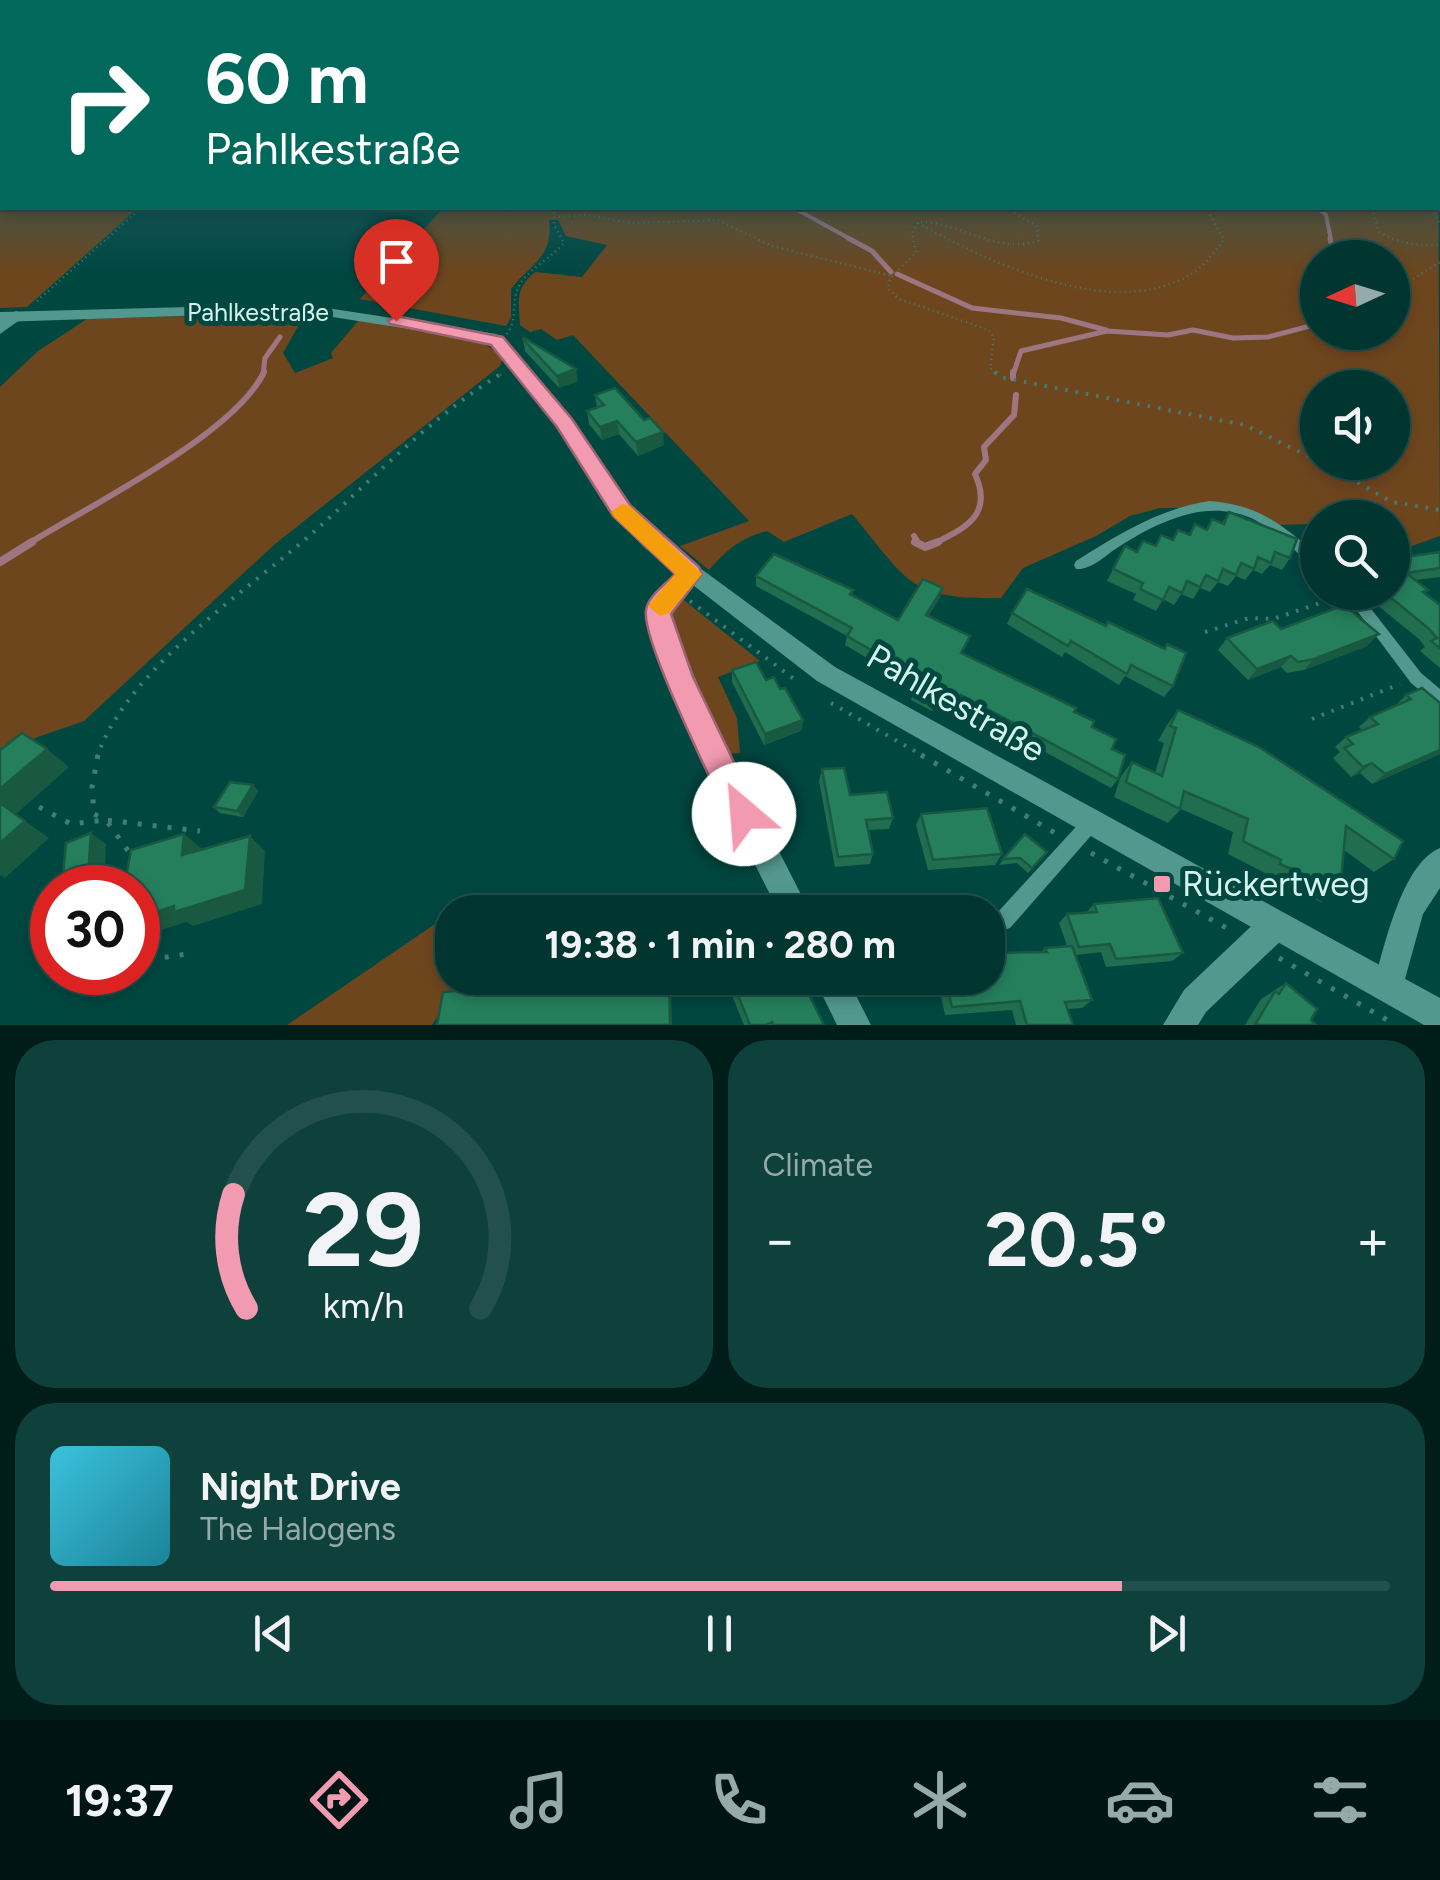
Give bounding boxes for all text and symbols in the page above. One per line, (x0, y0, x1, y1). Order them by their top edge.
text: 60 m (205, 36, 369, 121)
icon: right (40, 40, 170, 170)
text: Pahlkestraße (205, 121, 461, 175)
pin (354, 219, 439, 322)
icon: arrive (369, 234, 424, 289)
north arrow (1300, 240, 1410, 350)
map controls (1300, 240, 1410, 610)
street label: Pahlkestraße (187, 297, 329, 327)
button: sound (1300, 370, 1410, 480)
button: search (1300, 500, 1410, 610)
street label: Pahlkestraße (859, 635, 1053, 771)
position arrow (692, 762, 796, 866)
place label: Rückertweg (1182, 863, 1370, 905)
speed limit sign: 30 (30, 865, 160, 995)
marker: Rückertweg (1151, 873, 1173, 895)
text: 19:38 · 1 min · 280 m (544, 922, 896, 968)
text: Climate (763, 1146, 873, 1184)
text: 29 (303, 1167, 424, 1292)
text: 20.5° (985, 1195, 1168, 1285)
text: − (763, 1207, 797, 1273)
text: + (1356, 1207, 1390, 1273)
text: km/h (323, 1284, 405, 1327)
text: Night Drive (200, 1464, 401, 1510)
text: The Halogens (200, 1510, 396, 1548)
icon: previous (246, 1606, 301, 1661)
icon: pause (692, 1606, 747, 1661)
icon: next (1139, 1606, 1194, 1661)
icon: directions (304, 1765, 374, 1835)
icon: music (504, 1765, 574, 1835)
icon: phone (704, 1765, 774, 1835)
icon: climate (905, 1765, 975, 1835)
icon: car (1105, 1765, 1175, 1835)
icon: filters (1305, 1765, 1375, 1835)
text: 19:37 (65, 1773, 174, 1827)

